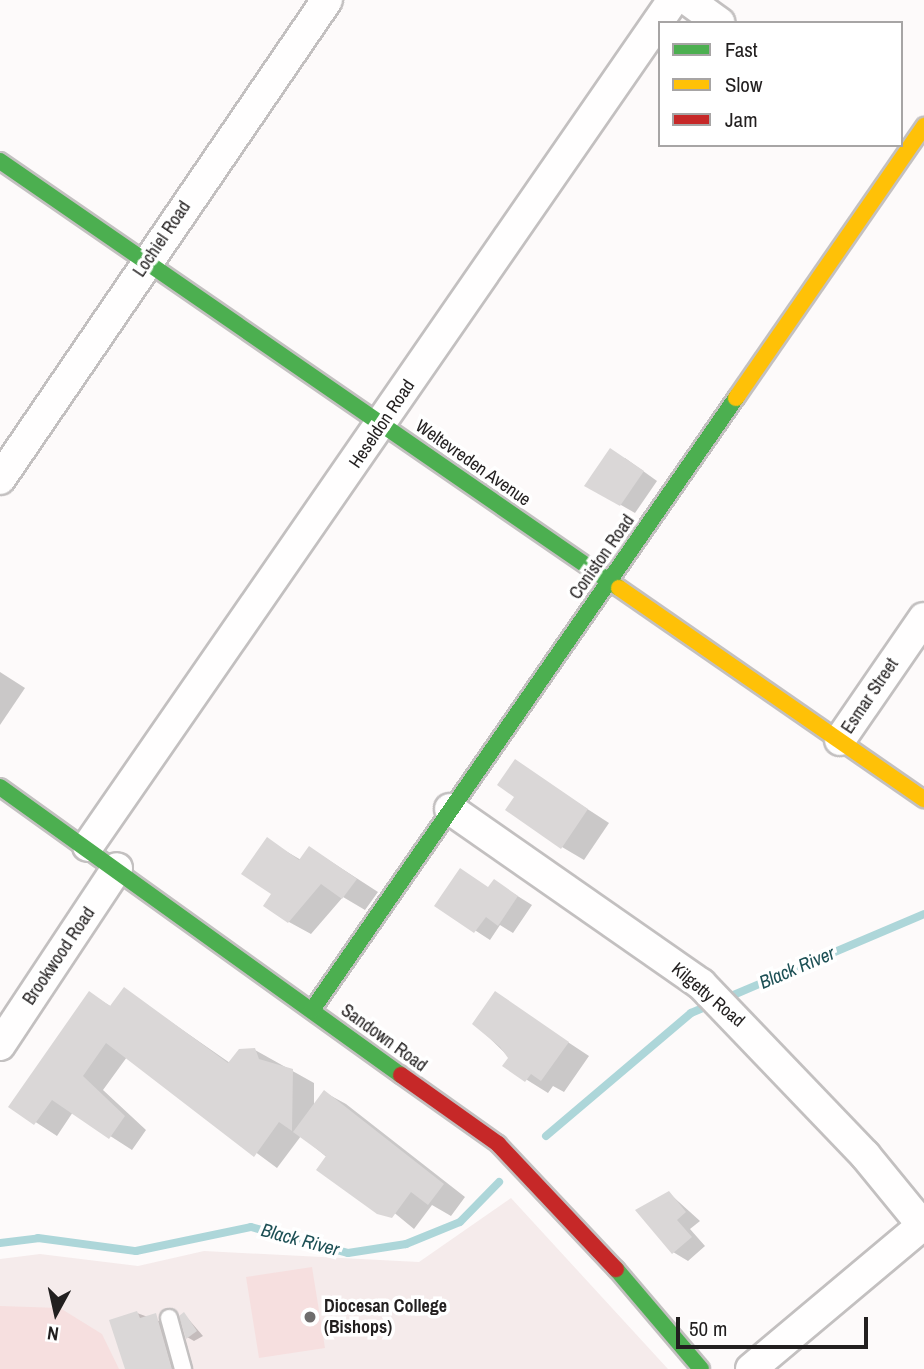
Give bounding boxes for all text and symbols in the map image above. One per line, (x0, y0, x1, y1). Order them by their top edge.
legend (658, 21, 903, 147)
text: Fast (725, 35, 758, 64)
text: Slow (725, 70, 762, 99)
text: Jam (725, 105, 758, 134)
street label: Lochiel Road (129, 197, 195, 281)
street label: Heseldon Road (345, 376, 419, 472)
street label: Weltevreden Avenue (411, 415, 535, 511)
street label: Coniston Road (565, 510, 639, 604)
street label: Esmar Street (837, 654, 903, 738)
street label: Brookwood Road (18, 903, 100, 1009)
water label: Black River (756, 942, 838, 994)
street label: Kilgetty Road (667, 958, 749, 1032)
street label: Sandown Road (337, 1000, 431, 1076)
water label: Black River (259, 1219, 341, 1261)
north arrow (21, 1278, 91, 1348)
place label: Diocesan College (Bishops) (324, 1296, 447, 1338)
scale bar (679, 1302, 872, 1346)
marker: Diocesan College (Bishops) (302, 1309, 318, 1325)
text: 50 m (689, 1314, 727, 1343)
text: N (46, 1320, 60, 1347)

